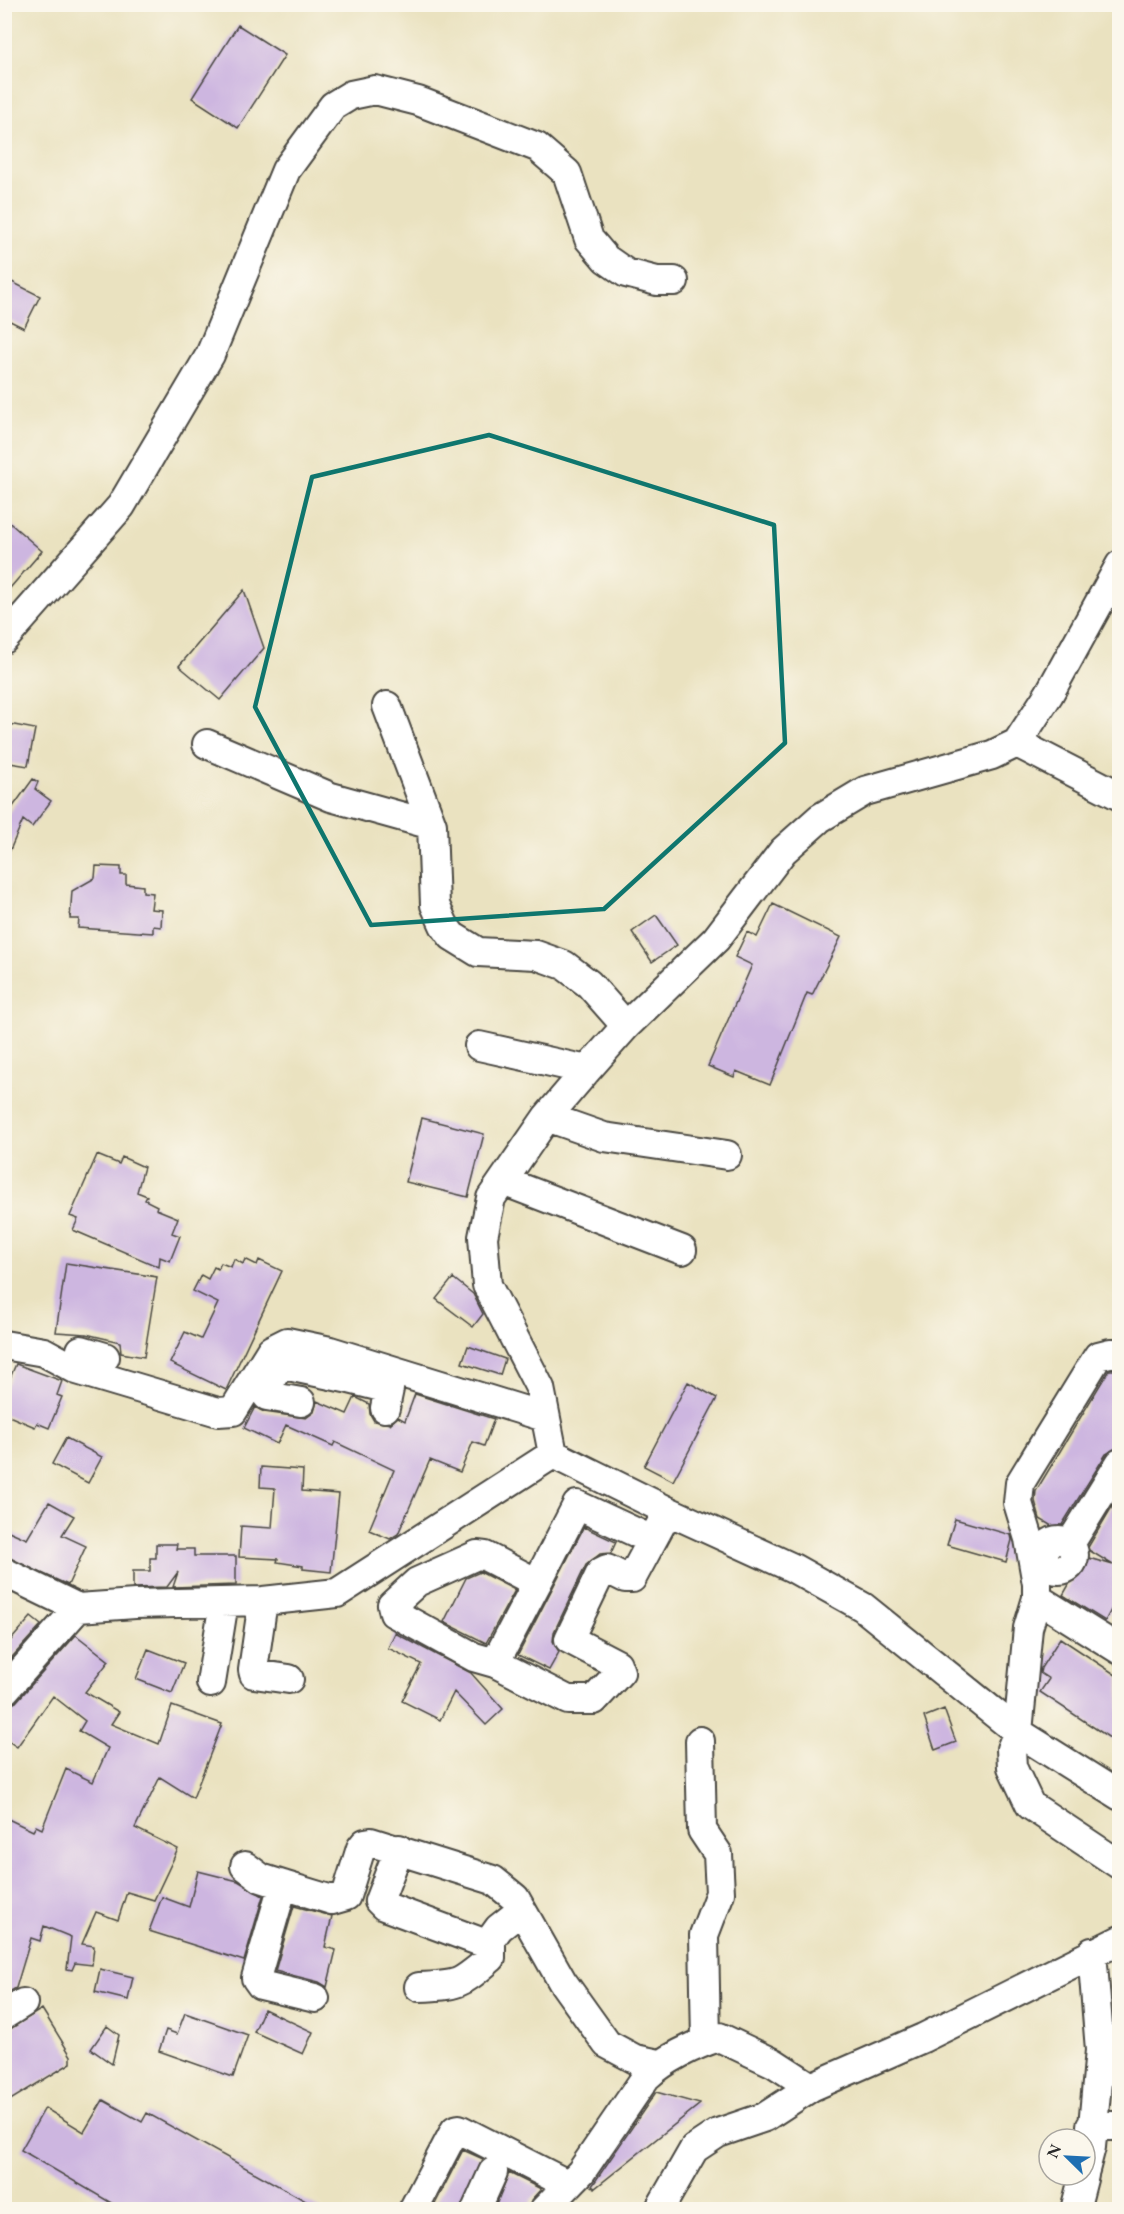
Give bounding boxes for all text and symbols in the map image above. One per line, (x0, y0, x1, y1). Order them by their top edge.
north arrow (1037, 2127, 1097, 2187)
text: N (1042, 2141, 1066, 2161)

